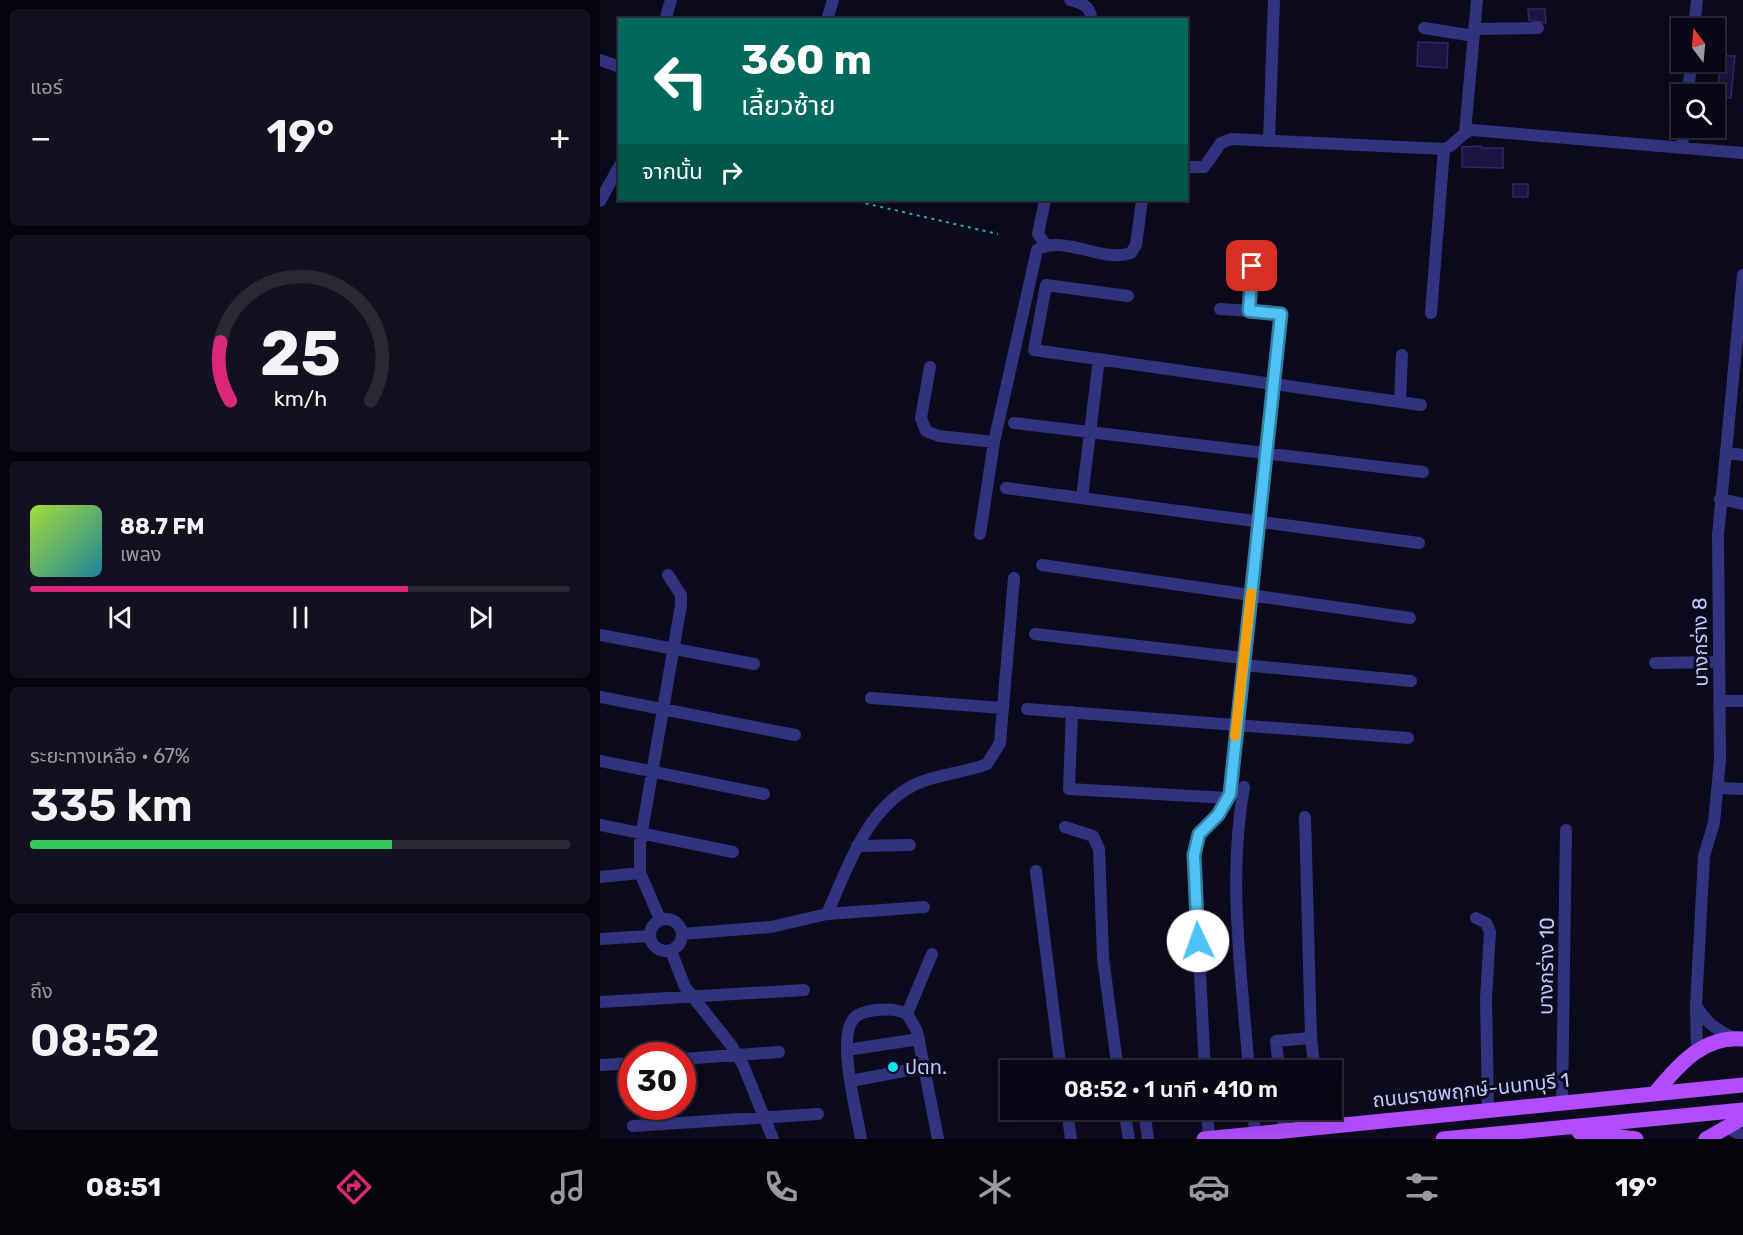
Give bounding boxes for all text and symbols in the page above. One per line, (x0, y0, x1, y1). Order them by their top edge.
north arrow (1671, 18, 1725, 72)
map controls (1671, 18, 1725, 138)
text: 360 m (741, 35, 872, 85)
icon: left (642, 42, 720, 120)
text: แอร์ (30, 75, 62, 99)
button: search (1671, 84, 1725, 138)
text: เลี้ยวซ้าย (741, 90, 835, 122)
text: 19° (266, 110, 334, 163)
text: − (30, 118, 51, 157)
text: + (549, 118, 570, 157)
icon: right (715, 156, 748, 189)
text: จากนั้น (642, 158, 703, 185)
pin (1226, 240, 1277, 291)
icon: arrive (1235, 249, 1268, 282)
text: 25 (260, 317, 340, 391)
text: km/h (273, 386, 327, 411)
text: 88.7 FM (120, 513, 204, 540)
text: เพลง (120, 542, 162, 566)
street label: บางกร่าง 8 (1687, 597, 1713, 687)
icon: previous (104, 601, 137, 634)
icon: pause (284, 601, 317, 634)
icon: next (464, 601, 497, 634)
text: ระยะทางเหลือ · 67% (30, 744, 190, 768)
text: 335 km (30, 779, 193, 832)
position arrow (1166, 909, 1230, 973)
street label: บางกร่าง 10 (1533, 917, 1559, 1015)
text: ถึง (30, 979, 53, 1003)
text: 08:52 (30, 1014, 160, 1067)
speed limit sign: 30 (618, 1042, 696, 1120)
place label: ปตท. (905, 1055, 947, 1079)
marker: ปตท. (886, 1060, 900, 1074)
street label: ถนนราชพฤกษ์-นนทบุรี 1 (1371, 1068, 1571, 1112)
text: 08:52 · 1 นาที · 410 m (1064, 1076, 1278, 1103)
icon: directions (333, 1166, 375, 1208)
icon: music (547, 1166, 589, 1208)
icon: phone (760, 1166, 802, 1208)
icon: climate (974, 1166, 1016, 1208)
icon: car (1188, 1166, 1230, 1208)
icon: filters (1401, 1166, 1443, 1208)
text: 08:51 (86, 1171, 161, 1203)
text: 19° (1615, 1171, 1657, 1203)

